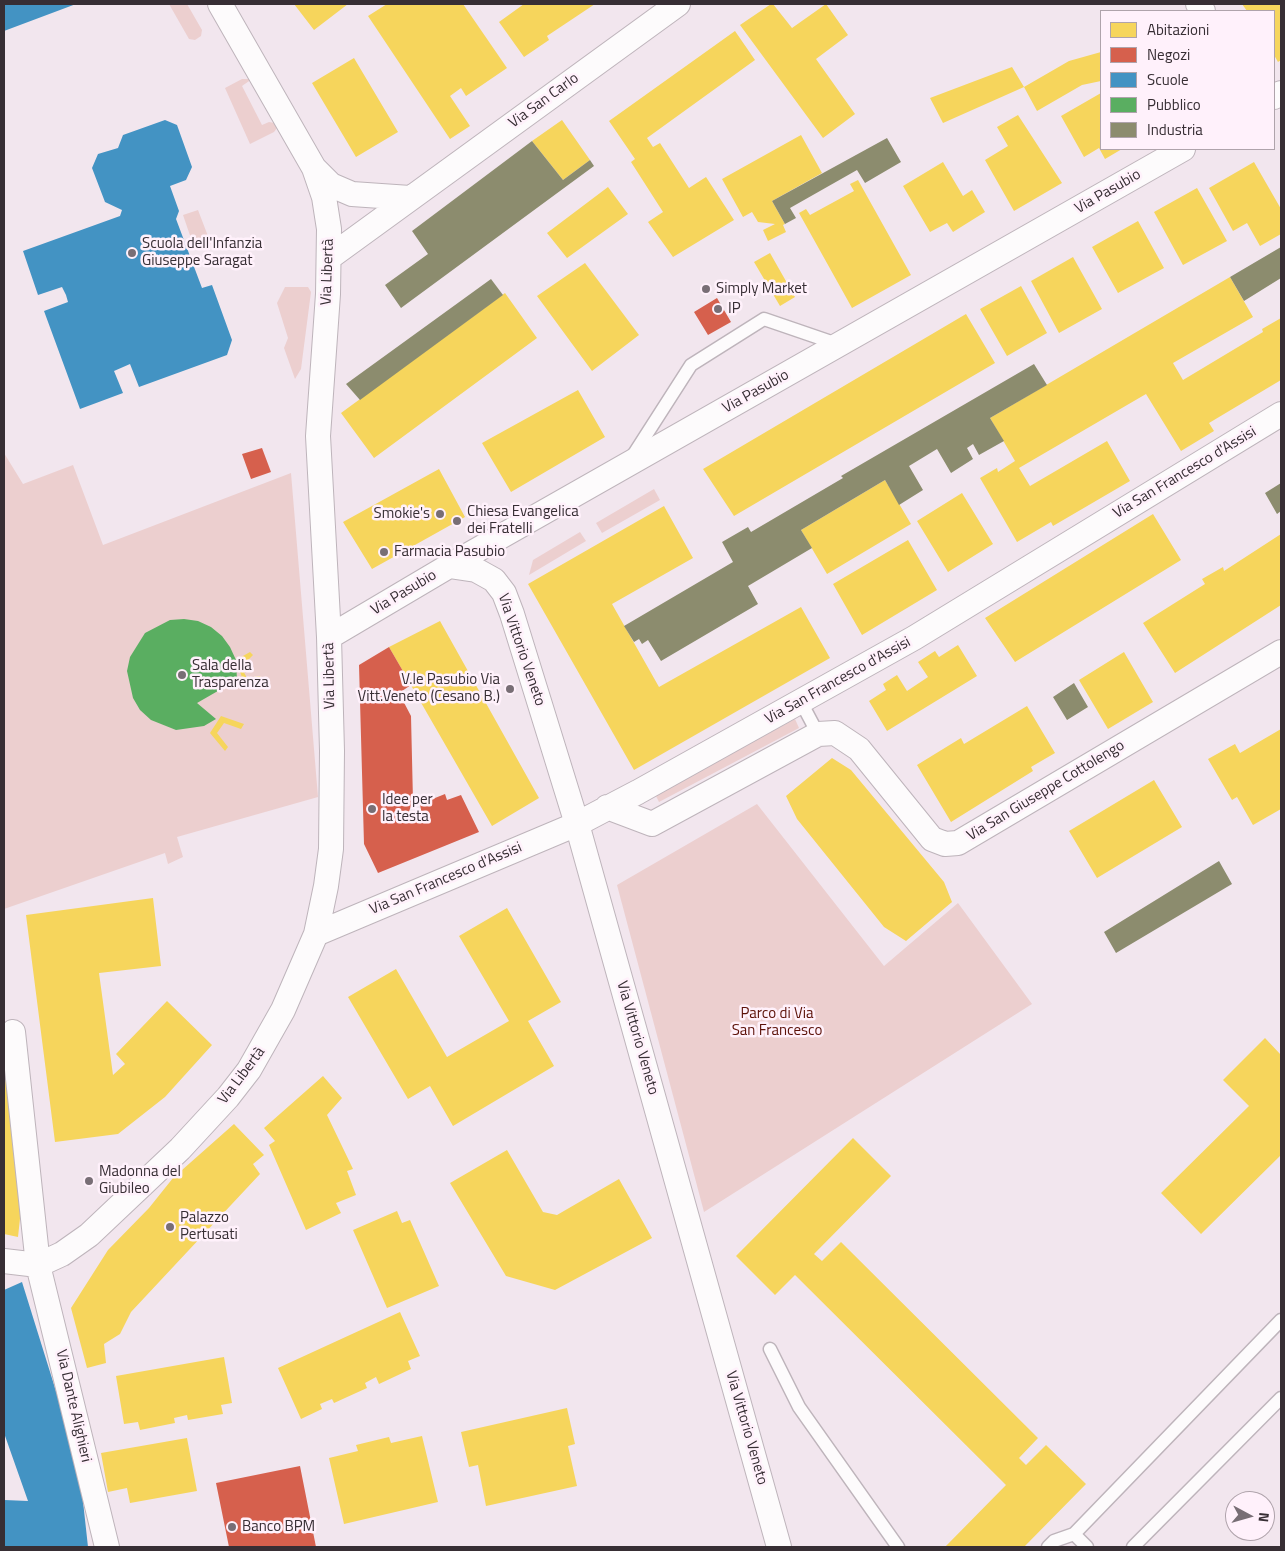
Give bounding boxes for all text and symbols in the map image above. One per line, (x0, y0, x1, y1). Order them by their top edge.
legend (1100, 10, 1275, 150)
text: Abitazioni (1147, 18, 1209, 41)
text: Negozi (1147, 43, 1190, 66)
text: Scuole (1147, 68, 1189, 91)
street label: Via San Carlo (506, 70, 582, 132)
text: Pubblico (1147, 93, 1201, 116)
text: Industria (1147, 118, 1203, 141)
street label: Via Pasubio (1072, 166, 1144, 218)
place label: Scuola dell'Infanzia Giuseppe Saragat (142, 235, 262, 270)
street label: Via Libertà (318, 238, 338, 306)
marker: Scuola dell'Infanzia Giuseppe Saragat (126, 247, 138, 259)
place label: Simply Market (716, 280, 807, 298)
marker: Simply Market (700, 283, 712, 295)
place label: IP (728, 300, 741, 318)
marker: IP (712, 303, 724, 315)
street label: Via Pasubio (720, 366, 792, 418)
street label: Via San Francesco d'Assisi (1110, 423, 1260, 523)
place label: Chiesa Evangelica dei Fratelli (467, 503, 579, 538)
place label: Smokie's (374, 505, 430, 523)
marker: Smokie's (434, 508, 446, 520)
marker: Chiesa Evangelica dei Fratelli (451, 515, 463, 527)
place label: Farmacia Pasubio (394, 543, 505, 561)
marker: Farmacia Pasubio (378, 546, 390, 558)
street label: Via Pasubio (368, 566, 440, 620)
street label: Via Vittorio Veneto (493, 591, 549, 709)
street label: Via San Francesco d'Assisi (762, 633, 914, 729)
street label: Via Libertà (320, 642, 340, 710)
place label: Sala della Trasparenza (192, 657, 269, 692)
marker: Sala della Trasparenza (176, 669, 188, 681)
place label: V.le Pasubio Via Vitt.Veneto (Cesano B.) (358, 671, 500, 706)
marker: V.le Pasubio Via Vitt.Veneto (Cesano B.) (504, 683, 516, 695)
street label: Via San Giuseppe Cottolengo (964, 737, 1128, 845)
place label: Idee per la testa (382, 791, 433, 826)
marker: Idee per la testa (366, 803, 378, 815)
street label: Via San Francesco d'Assisi (367, 839, 525, 919)
street label: Via Vittorio Veneto (612, 979, 662, 1097)
park label: Parco di Via San Francesco (732, 1005, 822, 1040)
street label: Via Libertà (215, 1044, 269, 1108)
place label: Madonna del Giubileo (99, 1163, 181, 1198)
marker: Madonna del Giubileo (83, 1175, 95, 1187)
place label: Palazzo Pertusati (180, 1209, 238, 1244)
marker: Palazzo Pertusati (164, 1221, 176, 1233)
street label: Via Dante Alighieri (51, 1348, 95, 1464)
street label: Via Vittorio Veneto (721, 1369, 771, 1487)
north arrow (1225, 1491, 1275, 1541)
text: N (1253, 1512, 1275, 1523)
place label: Banco BPM (242, 1518, 315, 1536)
marker: Banco BPM (226, 1521, 238, 1533)

